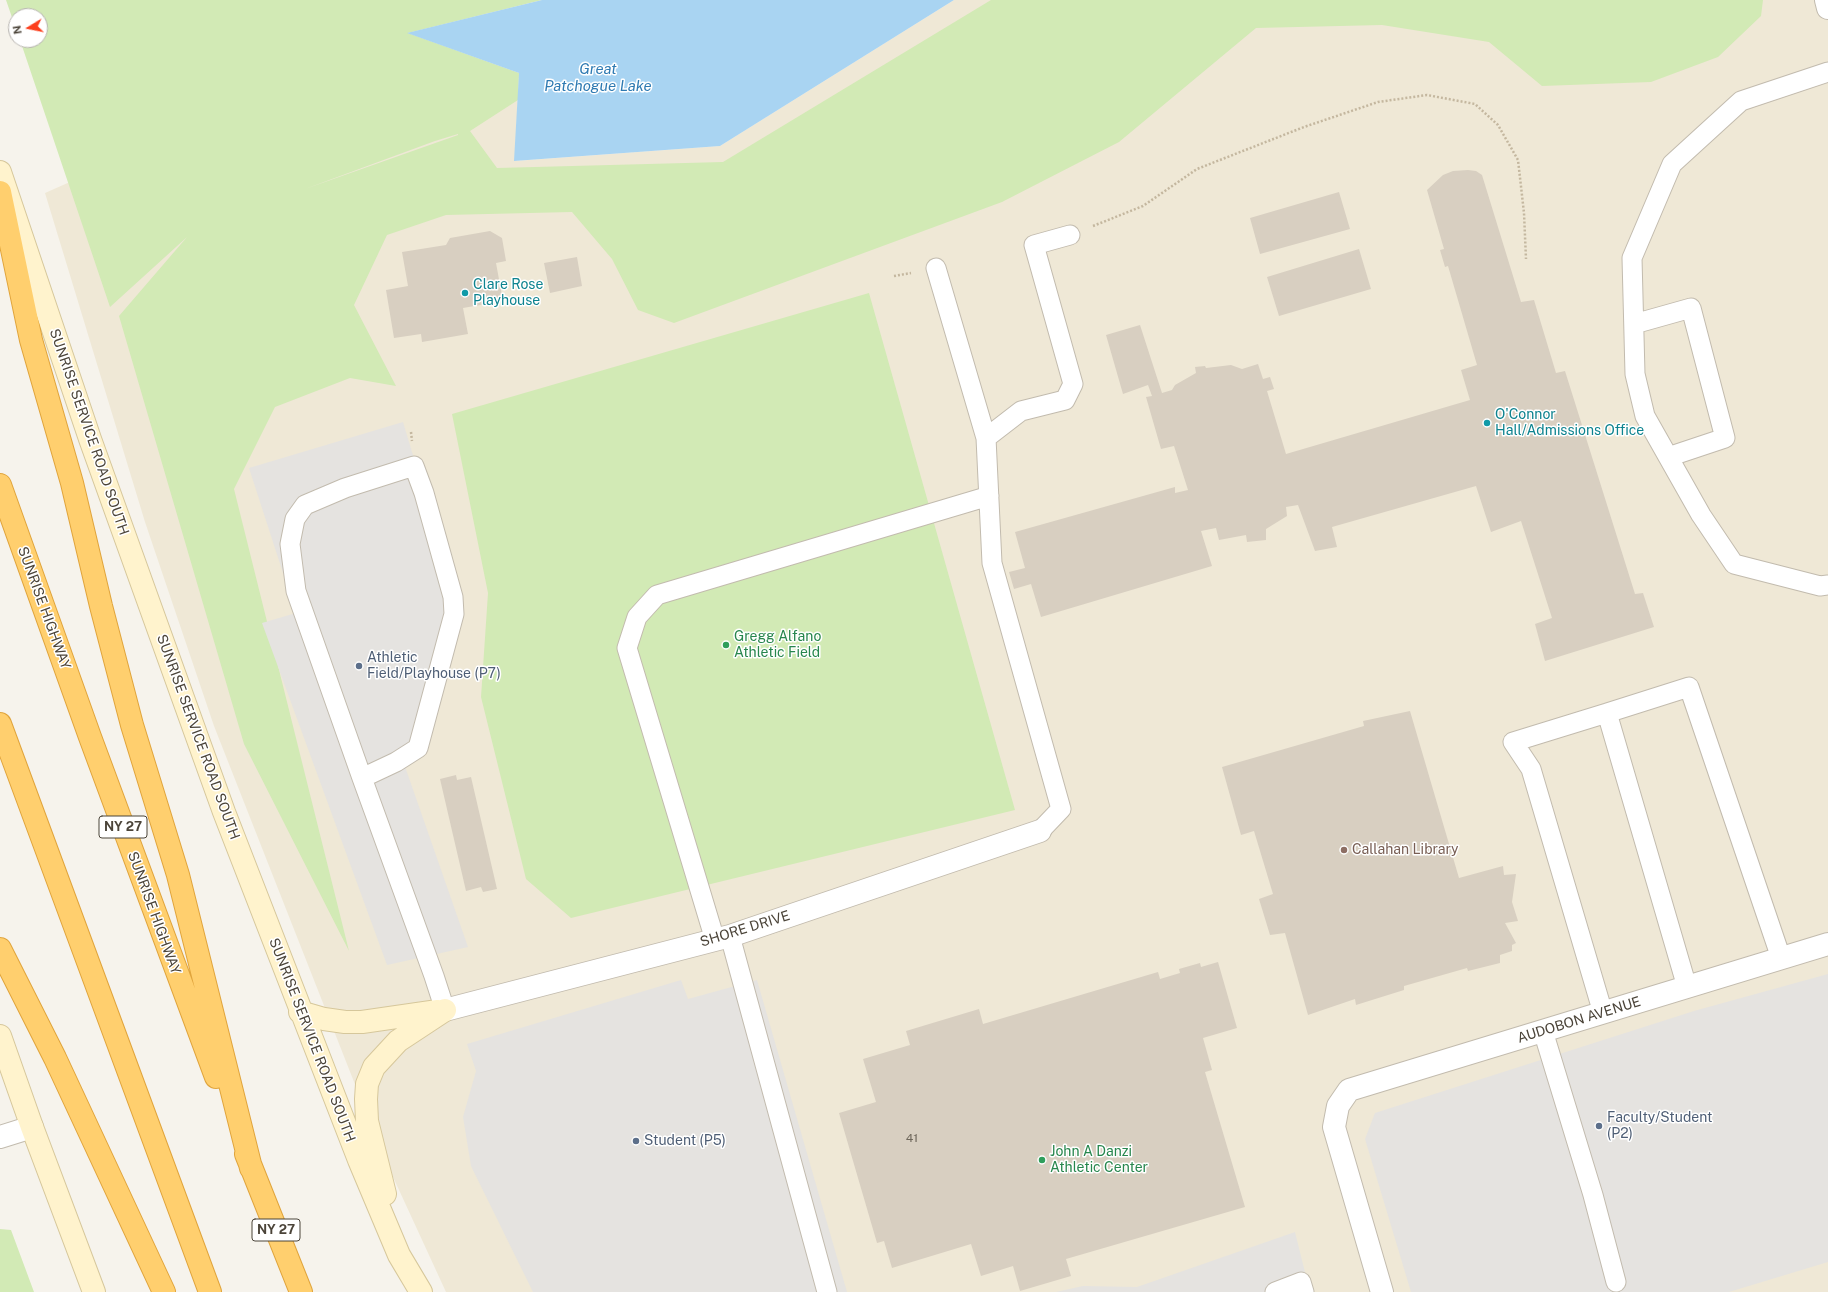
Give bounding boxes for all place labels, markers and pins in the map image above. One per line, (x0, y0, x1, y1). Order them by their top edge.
place label: Clare Rose Playhouse (473, 277, 543, 310)
marker: Clare Rose Playhouse (460, 288, 470, 298)
place label: O'Connor Hall/Admissions Office (1495, 407, 1644, 440)
marker: O'Connor Hall/Admissions Office (1482, 418, 1492, 428)
place label: Gregg Alfano Athletic Field (734, 629, 821, 662)
marker: Gregg Alfano Athletic Field (721, 640, 731, 650)
place label: Athletic Field/Playhouse (P7) (367, 650, 501, 682)
marker: Athletic Field/Playhouse (P7) (354, 661, 364, 671)
place label: Callahan Library (1352, 842, 1459, 858)
marker: Callahan Library (1339, 845, 1349, 855)
place label: Faculty/Student (P2) (1607, 1110, 1712, 1142)
marker: Faculty/Student (P2) (1594, 1121, 1604, 1131)
place label: Student (P5) (644, 1133, 726, 1149)
marker: Student (P5) (631, 1136, 641, 1146)
place label: John A Danzi Athletic Center (1050, 1144, 1148, 1176)
marker: John A Danzi Athletic Center (1037, 1155, 1047, 1165)

